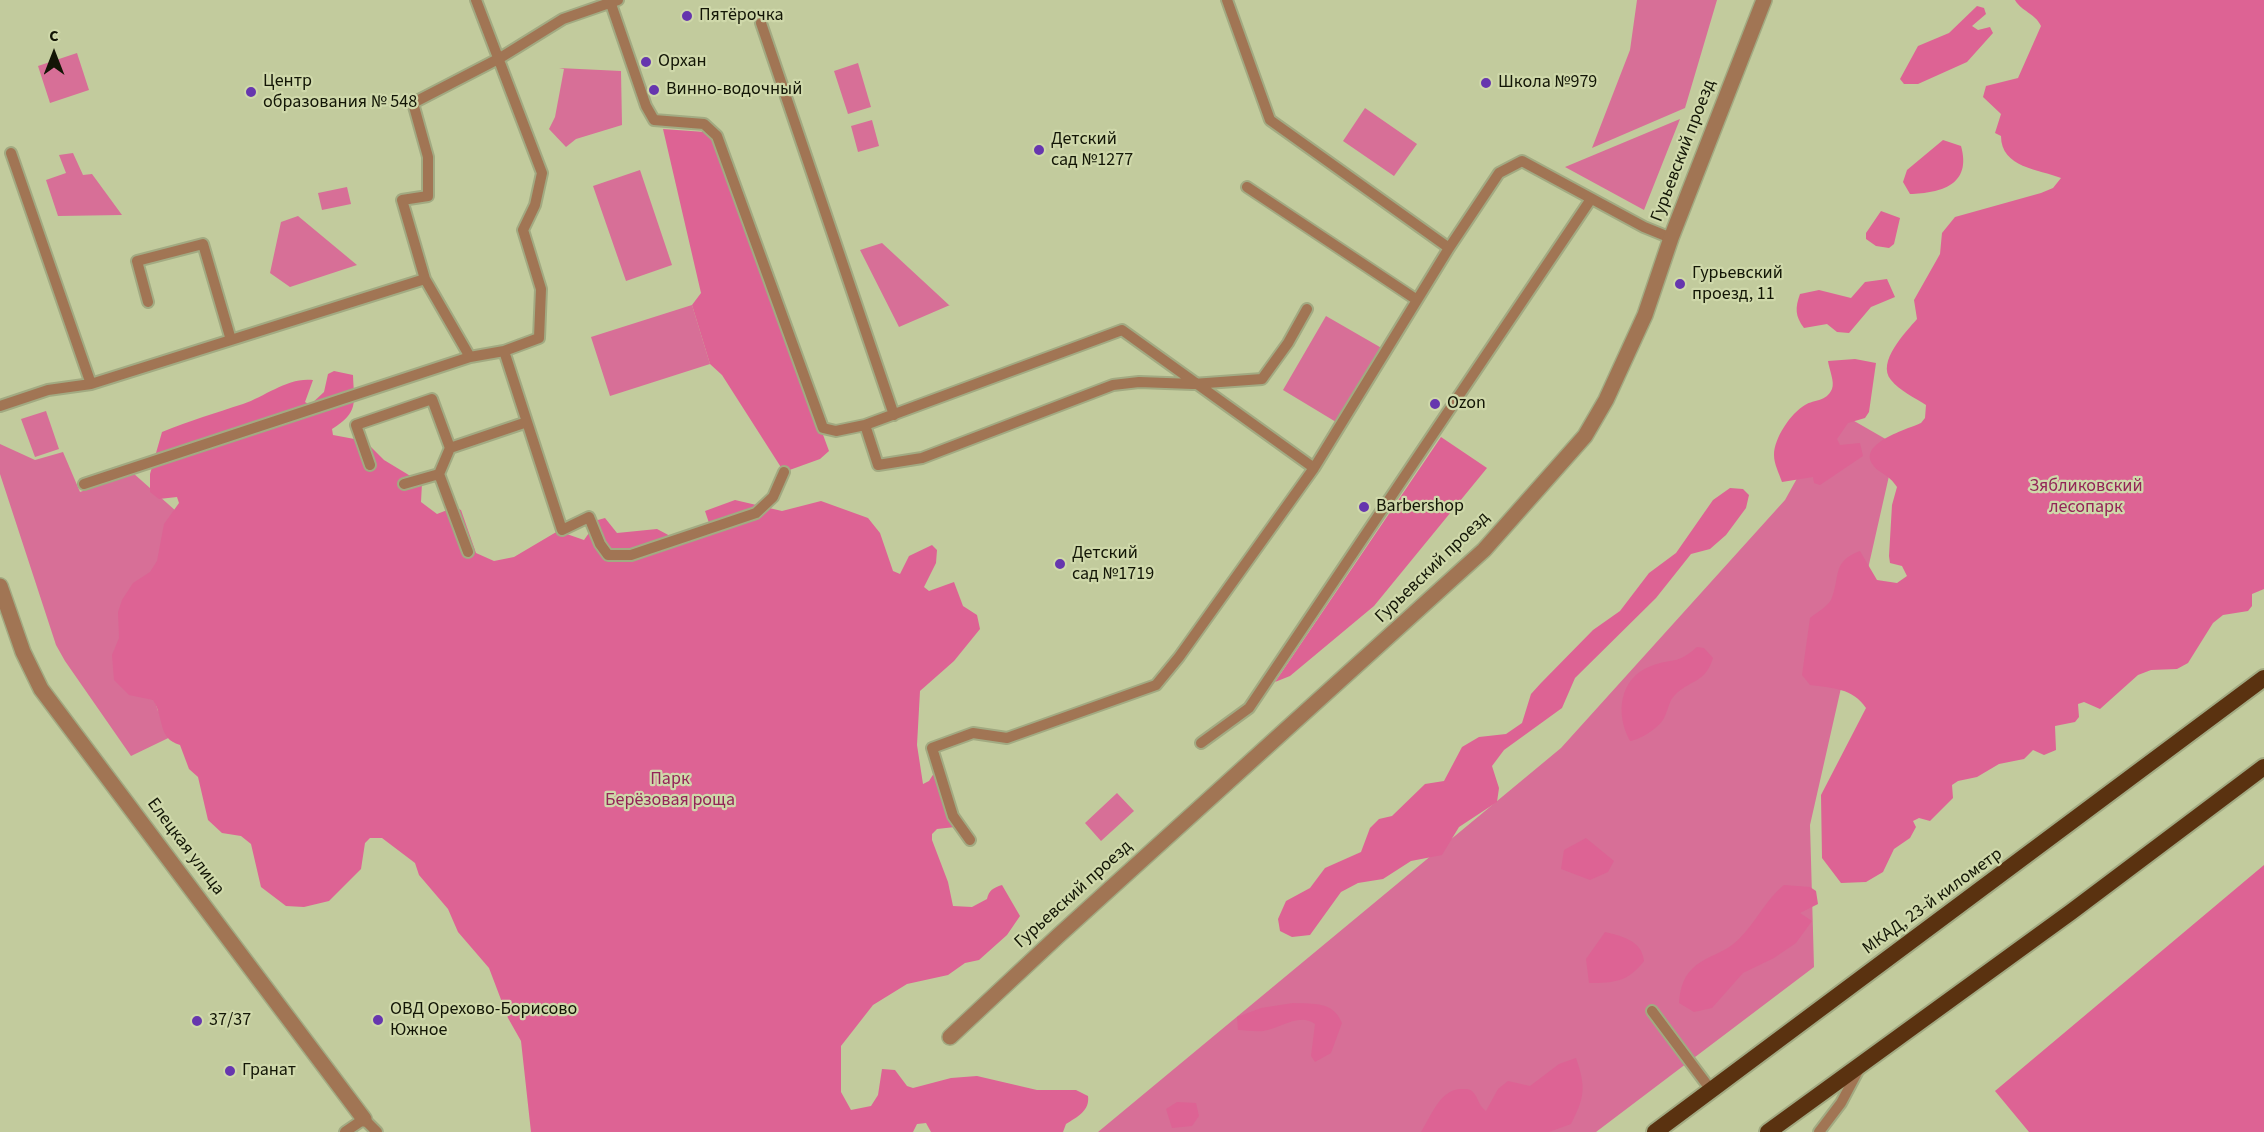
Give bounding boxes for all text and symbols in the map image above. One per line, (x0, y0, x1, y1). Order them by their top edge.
place label: Пятёрочка (699, 5, 784, 27)
marker: Пятёрочка (680, 9, 694, 23)
north arrow (24, 24, 84, 84)
text: С (49, 25, 59, 47)
place label: Орхан (658, 51, 707, 73)
marker: Орхан (639, 55, 653, 69)
place label: Центр образования № 548 (263, 71, 417, 113)
place label: Школа №979 (1498, 72, 1597, 94)
marker: Школа №979 (1479, 76, 1493, 90)
street label: Гурьевский проезд (1647, 77, 1721, 225)
place label: Винно-водочный (666, 79, 802, 101)
marker: Винно-водочный (647, 83, 661, 97)
marker: Центр образования № 548 (244, 85, 258, 99)
place label: Детский сад №1277 (1051, 129, 1133, 172)
marker: Детский сад №1277 (1032, 143, 1046, 157)
place label: Гурьевский проезд, 11 (1692, 263, 1783, 306)
marker: Гурьевский проезд, 11 (1673, 277, 1687, 291)
place label: Ozon (1447, 393, 1486, 415)
marker: Ozon (1428, 397, 1442, 411)
park label: Зябликовский лесопарк (2029, 476, 2143, 518)
place label: Barbershop (1376, 496, 1464, 518)
marker: Barbershop (1357, 500, 1371, 514)
street label: Гурьевский проезд (1371, 508, 1495, 628)
place label: Детский сад №1719 (1072, 543, 1154, 586)
marker: Детский сад №1719 (1053, 557, 1067, 571)
park label: Парк Берёзовая роща (605, 769, 735, 812)
street label: Елецкая улица (142, 794, 228, 900)
street label: Гурьевский проезд (1011, 836, 1137, 954)
street label: МКАД, 23-й километр (1859, 844, 2007, 960)
place label: ОВД Орехово-Борисово Южное (390, 999, 577, 1042)
place label: 37/37 (209, 1010, 251, 1032)
marker: ОВД Орехово-Борисово Южное (371, 1013, 385, 1027)
marker: 37/37 (190, 1014, 204, 1028)
place label: Гранат (242, 1060, 296, 1082)
marker: Гранат (223, 1064, 237, 1078)

